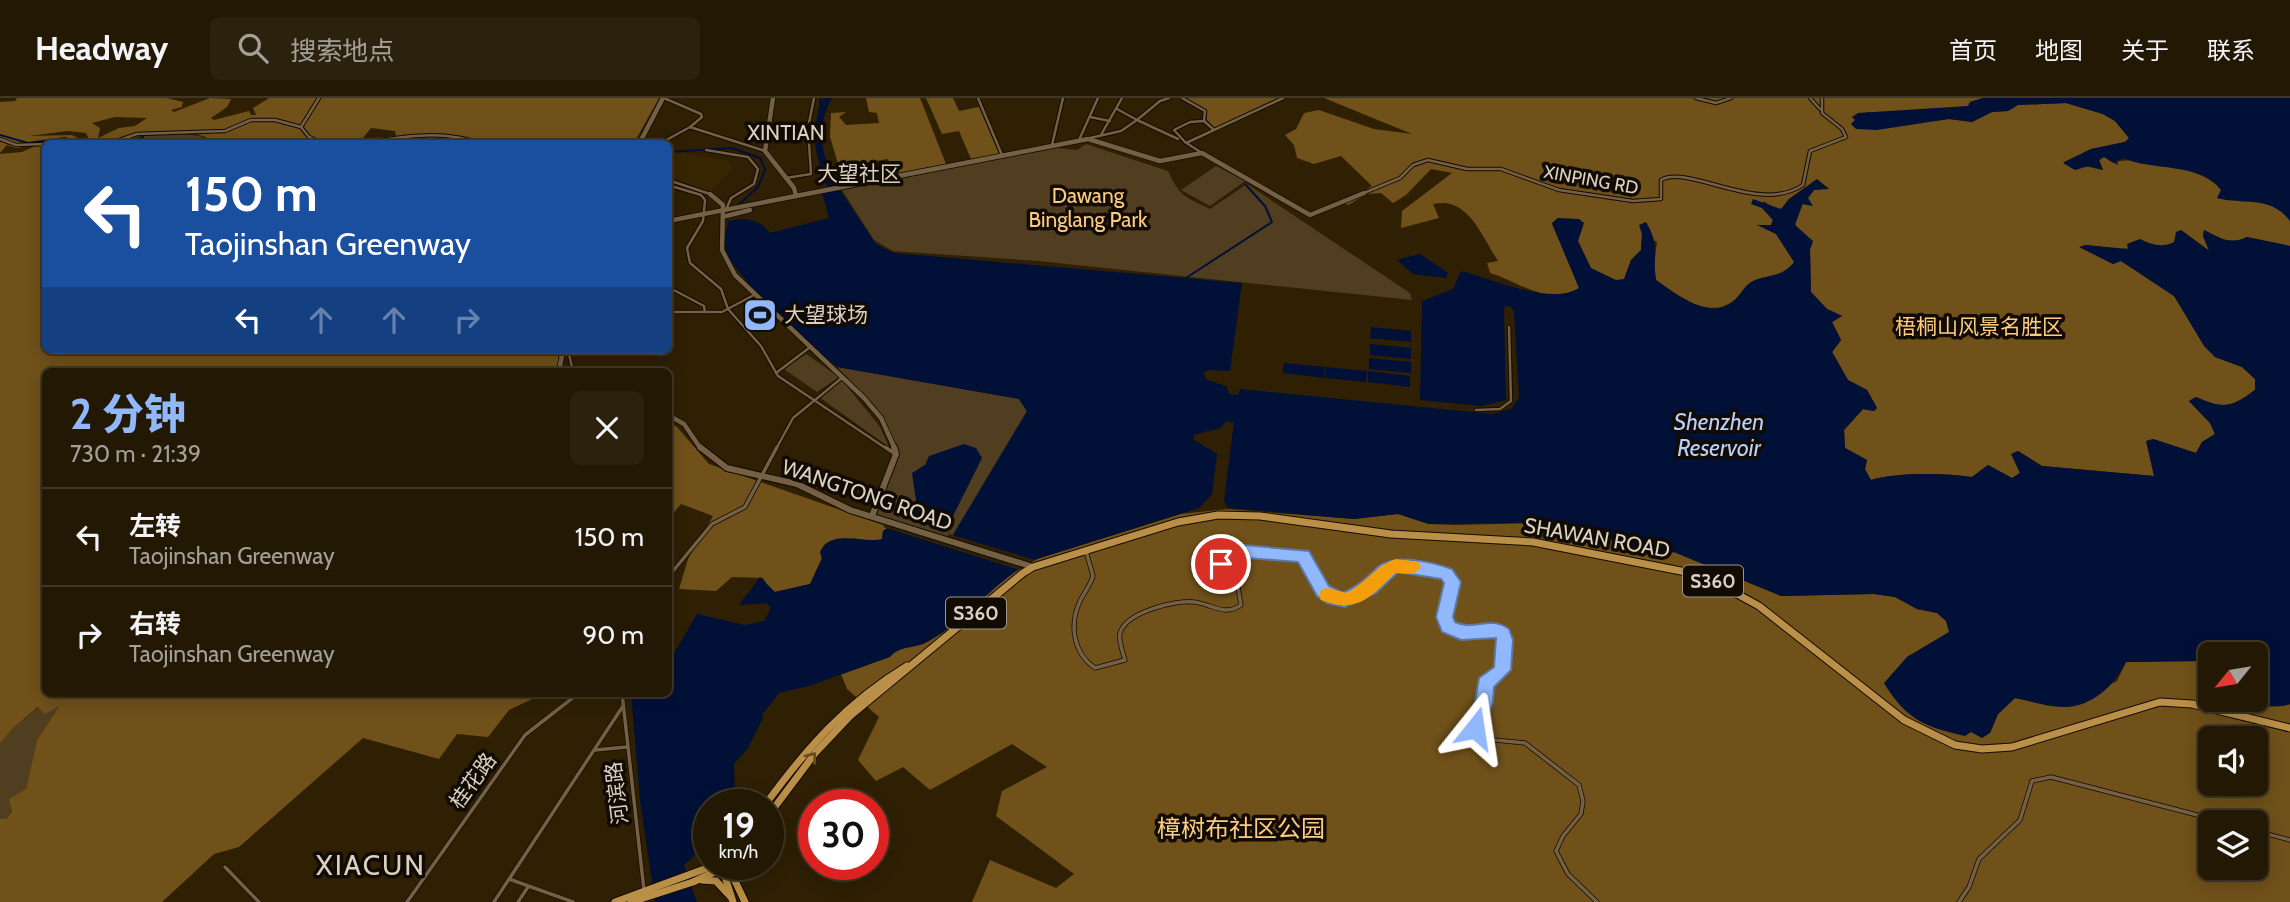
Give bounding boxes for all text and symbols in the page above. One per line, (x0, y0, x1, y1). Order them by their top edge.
search box (210, 17, 700, 80)
text: Headway (35, 28, 168, 68)
icon: search (234, 29, 272, 67)
text: 搜索地点 (290, 35, 394, 67)
text: 首页 (1949, 36, 1997, 65)
text: 地图 (2035, 36, 2083, 65)
text: 关于 (2121, 36, 2169, 65)
text: 联系 (2207, 36, 2255, 65)
district label: XINTIAN (748, 120, 824, 145)
district label: 大望社区 (817, 161, 901, 186)
street label: XINPING RD (1542, 161, 1640, 199)
text: 150 m (185, 164, 318, 223)
icon: left (70, 168, 161, 259)
park label: Dawang Binglang Park (1029, 183, 1148, 232)
text: Taojinshan Greenway (185, 224, 471, 263)
sports icon: 大望球场 (741, 296, 779, 334)
icon: left (229, 301, 267, 339)
icon: ahead (302, 301, 340, 339)
icon: ahead (375, 301, 413, 339)
icon: right (448, 301, 486, 339)
place label: 大望球场 (784, 302, 868, 327)
park label: 梧桐山风景名胜区 (1895, 314, 2063, 339)
text: 2 分钟 (70, 388, 186, 440)
button: close (570, 391, 644, 465)
water label: Shenzhen Reservoir (1674, 408, 1764, 462)
text: 730 m · 21:39 (70, 440, 201, 468)
street label: WANGTONG ROAD (779, 454, 955, 535)
text: 左转 (129, 510, 181, 542)
street label: SHAWAN ROAD (1522, 512, 1672, 563)
icon: left (70, 518, 108, 556)
text: 150 m (575, 521, 644, 553)
pin (1191, 534, 1251, 594)
text: Taojinshan Greenway (129, 542, 335, 570)
icon: arrive (1202, 545, 1240, 583)
road number: S360 (1683, 566, 1743, 596)
road number: S360 (946, 598, 1006, 628)
text: 右转 (129, 608, 181, 640)
icon: right (70, 616, 108, 654)
text: 90 m (582, 619, 644, 651)
text: Taojinshan Greenway (129, 640, 335, 668)
north arrow (2198, 642, 2268, 712)
map controls (2198, 642, 2268, 880)
position arrow (1438, 691, 1512, 765)
button: sound (2198, 726, 2268, 796)
street label: 桂花路 (444, 748, 501, 814)
one-way arrow (804, 752, 817, 764)
street label: 河滨路 (600, 760, 633, 826)
speed limit sign: 30 (798, 789, 889, 880)
text: 19 (722, 804, 755, 847)
button: layers (2198, 810, 2268, 880)
park label: 樟树布社区公园 (1157, 814, 1325, 843)
text: km/h (719, 841, 758, 863)
district label: XIACUN (316, 848, 426, 882)

